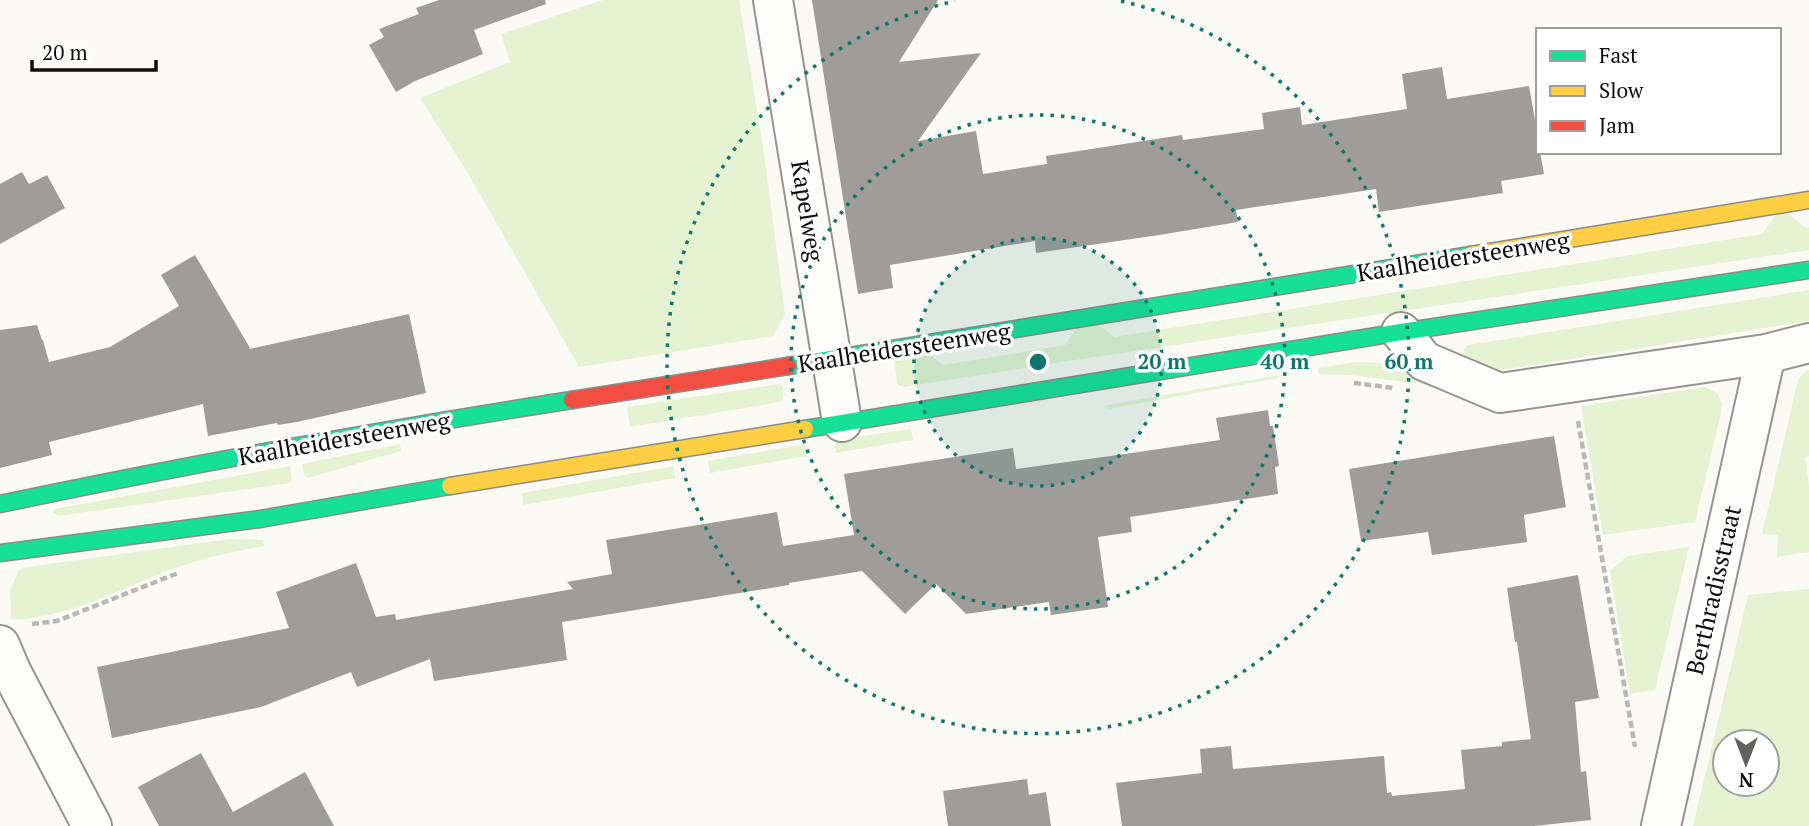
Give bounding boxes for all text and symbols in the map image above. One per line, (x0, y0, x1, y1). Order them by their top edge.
scale bar (32, 28, 156, 72)
legend (1536, 28, 1781, 154)
text: 20 m (42, 38, 88, 66)
text: Fast (1599, 41, 1638, 69)
text: Slow (1599, 76, 1644, 104)
text: Jam (1599, 111, 1635, 139)
street label: Kapelweg (784, 158, 832, 264)
street label: Kaalheidersteenweg (1355, 223, 1572, 289)
street label: Kaalheidersteenweg (796, 314, 1013, 380)
text: 20 m (1138, 347, 1187, 375)
text: 40 m (1261, 347, 1310, 375)
text: 60 m (1385, 347, 1434, 375)
centre of rings (1026, 350, 1050, 374)
street label: Kaalheidersteenweg (236, 404, 453, 472)
street label: Berthradisstraat (1678, 502, 1748, 678)
north arrow (1711, 728, 1781, 798)
text: N (1738, 768, 1753, 793)

